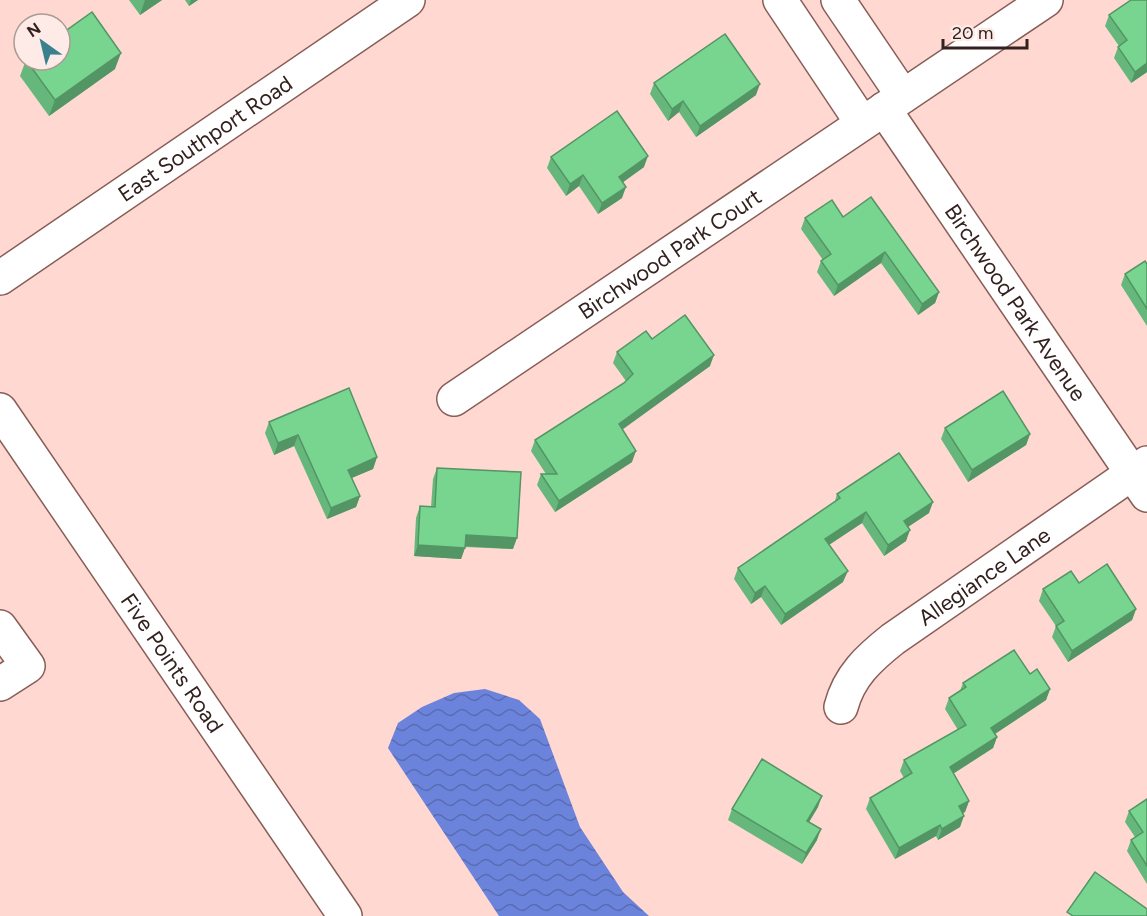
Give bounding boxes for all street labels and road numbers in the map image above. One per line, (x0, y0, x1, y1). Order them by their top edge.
street label: East Southport Road (113, 70, 298, 208)
street label: Birchwood Park Court (573, 183, 767, 325)
street label: Birchwood Park Avenue (939, 199, 1092, 406)
street label: Allegiance Lane (913, 521, 1055, 631)
street label: Five Points Road (115, 588, 229, 738)

